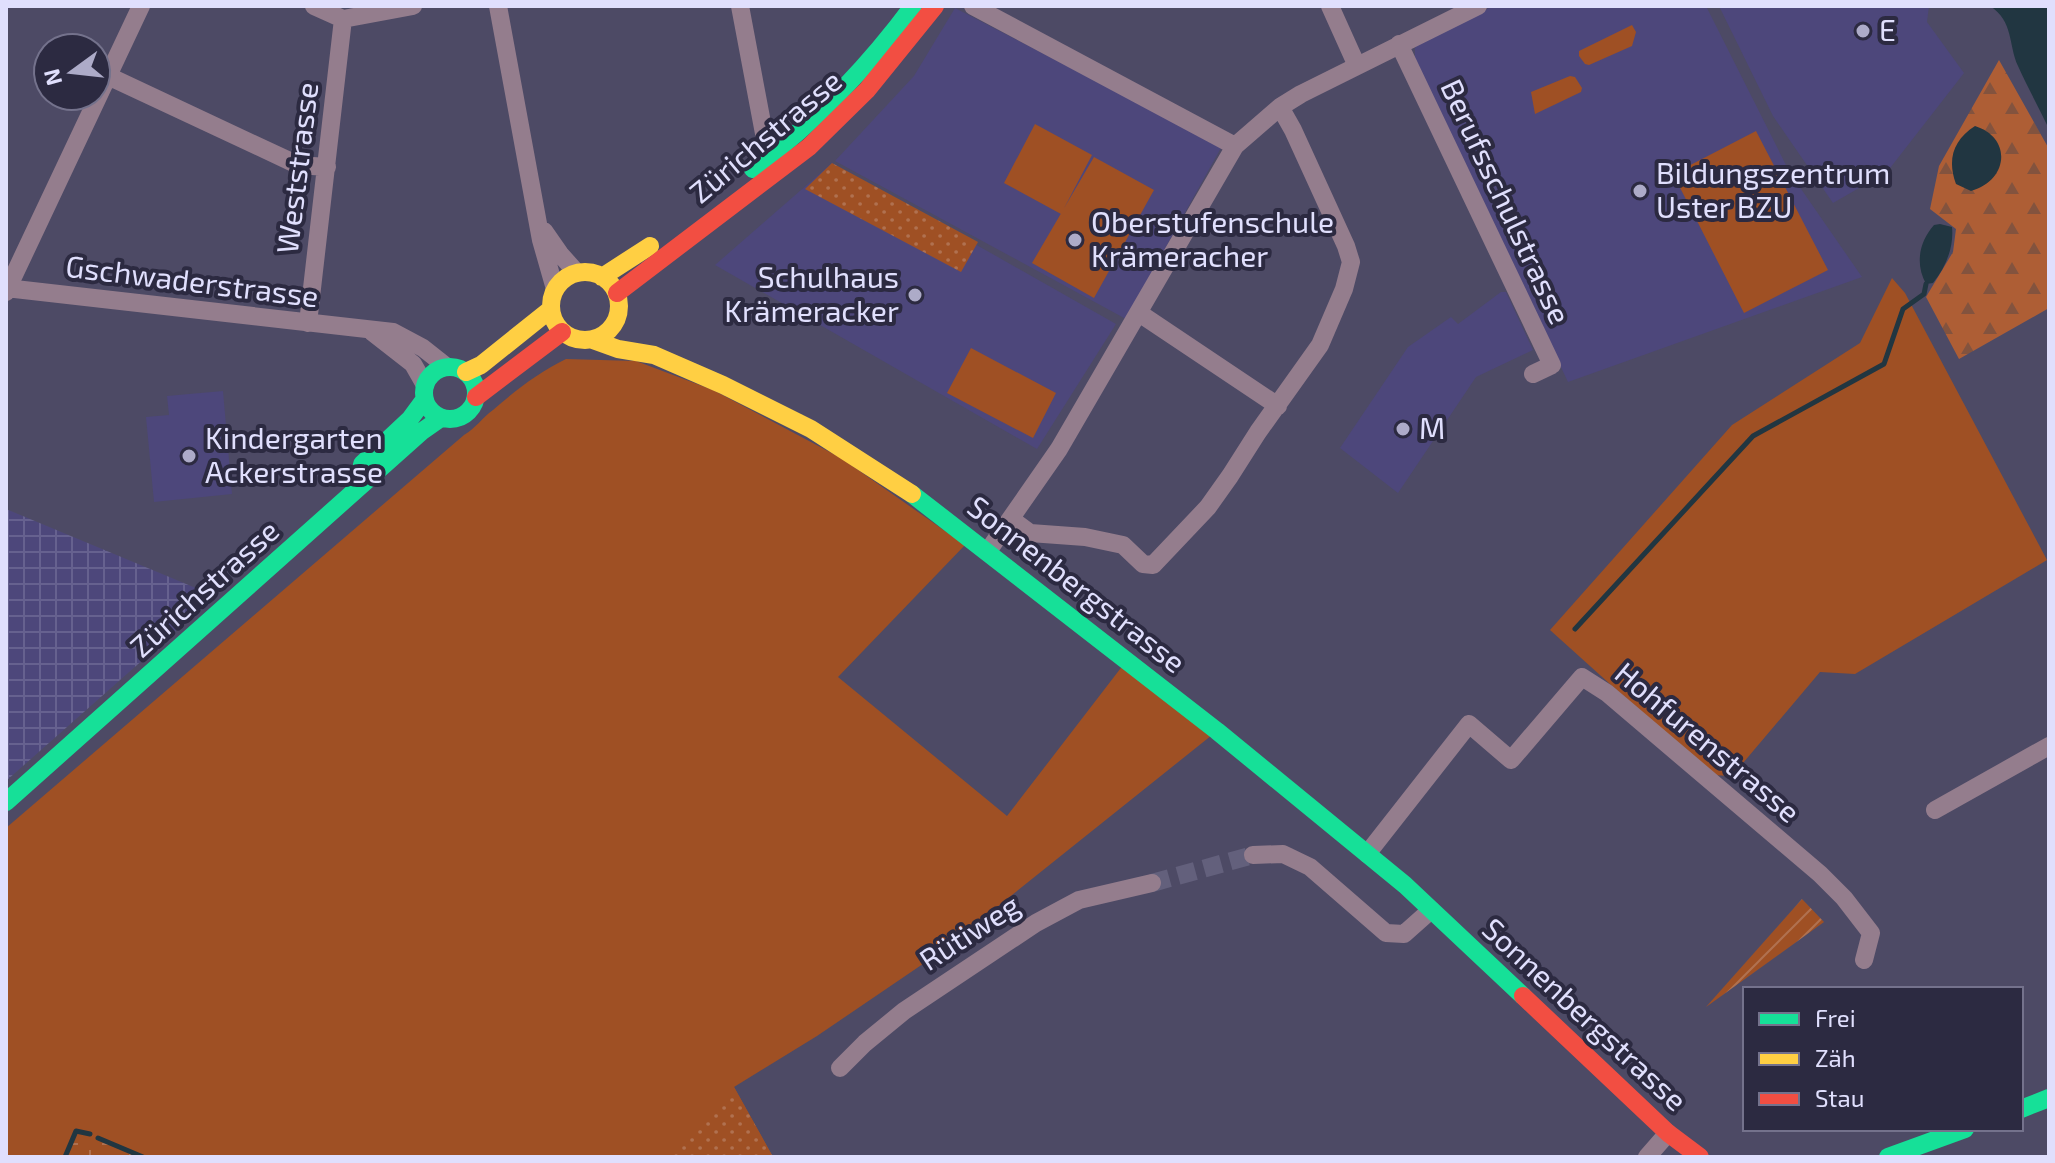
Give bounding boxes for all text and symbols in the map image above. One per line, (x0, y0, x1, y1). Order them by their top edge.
place label: E (1879, 11, 1896, 47)
marker: E (1854, 22, 1872, 40)
north arrow (32, 32, 112, 112)
street label: Zürichstrasse (681, 61, 848, 209)
text: N (37, 66, 66, 88)
street label: Berufsschulstrasse (1434, 73, 1579, 329)
street label: Weststrasse (268, 80, 324, 256)
place label: Bildungszentrum Uster BZU (1656, 154, 1890, 224)
marker: Bildungszentrum Uster BZU (1631, 182, 1649, 200)
place label: Oberstufenschule Krämeracher (1091, 203, 1334, 273)
marker: Oberstufenschule Krämeracher (1066, 231, 1084, 249)
street label: Gschwaderstrasse (64, 247, 321, 313)
place label: Schulhaus Krämeracker (724, 258, 899, 328)
marker: Schulhaus Krämeracker (906, 286, 924, 304)
place label: M (1419, 409, 1445, 445)
place label: Kindergarten Ackerstrasse (205, 419, 383, 489)
marker: M (1394, 420, 1412, 438)
marker: Kindergarten Ackerstrasse (180, 447, 198, 465)
street label: Sonnenbergstrasse (961, 487, 1193, 679)
street label: Zürichstrasse (122, 511, 285, 664)
street label: Hohfurenstrasse (1609, 654, 1808, 829)
street label: Rütiweg (912, 886, 1026, 977)
street label: Sonnenbergstrasse (1476, 910, 1695, 1117)
legend (1743, 987, 2023, 1131)
text: Frei (1815, 1003, 1856, 1032)
text: Zäh (1815, 1043, 1856, 1072)
text: Stau (1815, 1083, 1864, 1112)

